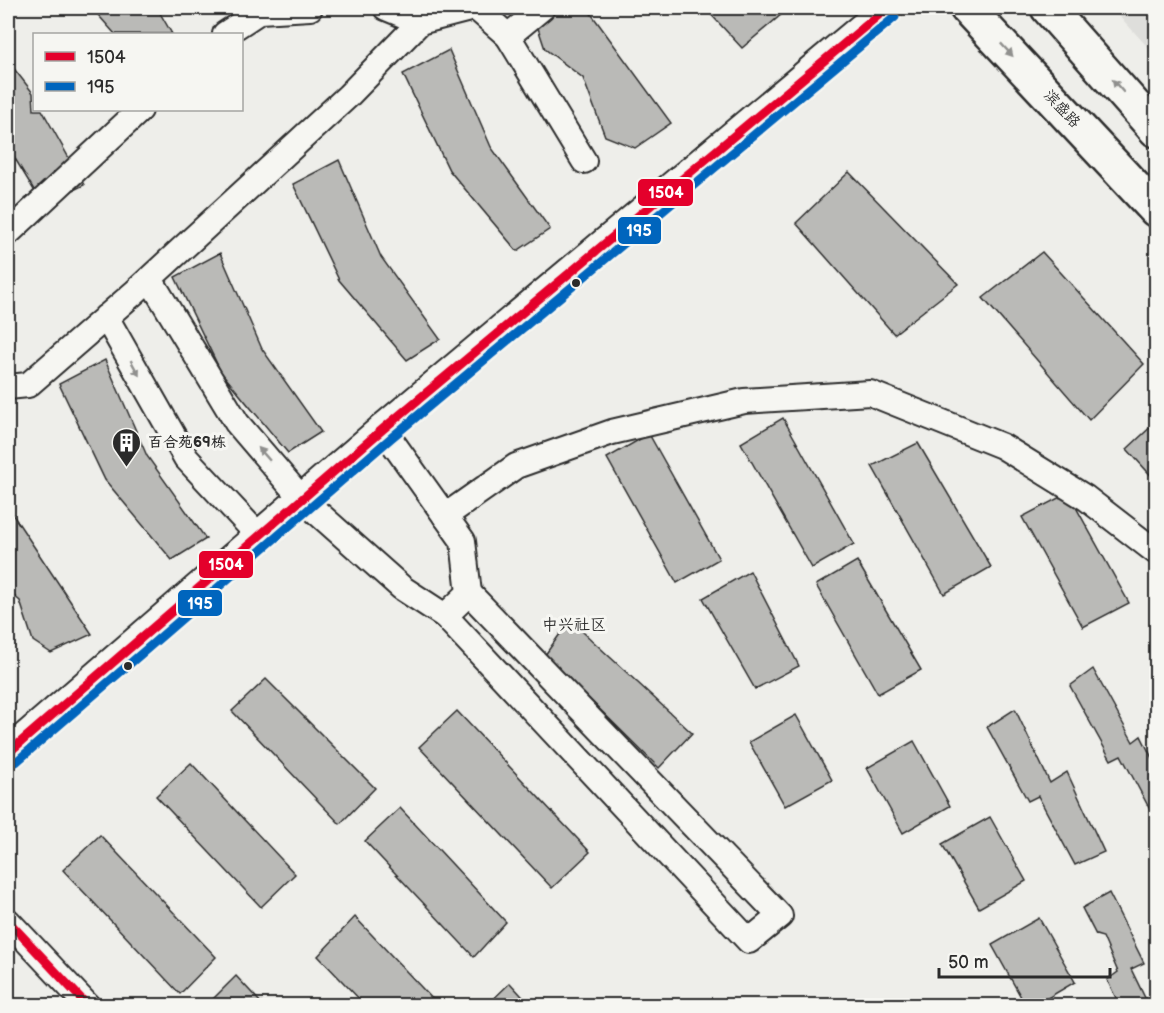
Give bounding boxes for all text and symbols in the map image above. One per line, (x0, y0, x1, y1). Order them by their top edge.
legend (33, 33, 243, 111)
one-way arrow (1000, 43, 1014, 58)
text: 1504 (87, 47, 126, 68)
text: 195 (87, 77, 115, 98)
one-way arrow (1112, 79, 1125, 94)
street label: 滨盛路 (1040, 86, 1084, 132)
line badge: 1504 (637, 178, 694, 207)
text: 1504 (648, 184, 684, 203)
line badge: 195 (617, 216, 662, 245)
text: 195 (626, 222, 652, 241)
unlabelled marker (570, 277, 582, 289)
one-way arrow (130, 359, 140, 376)
building icon: 百合苑69栋 (111, 426, 143, 468)
place label: 百合苑69栋 (148, 433, 226, 452)
one-way arrow (258, 447, 271, 462)
line badge: 1504 (198, 550, 254, 579)
text: 1504 (208, 556, 244, 575)
line badge: 195 (177, 589, 223, 617)
text: 195 (187, 595, 213, 614)
district label: 中兴社区 (542, 616, 606, 635)
unlabelled marker (122, 660, 134, 672)
scale bar (939, 941, 1110, 979)
text: 50 m (948, 952, 989, 973)

